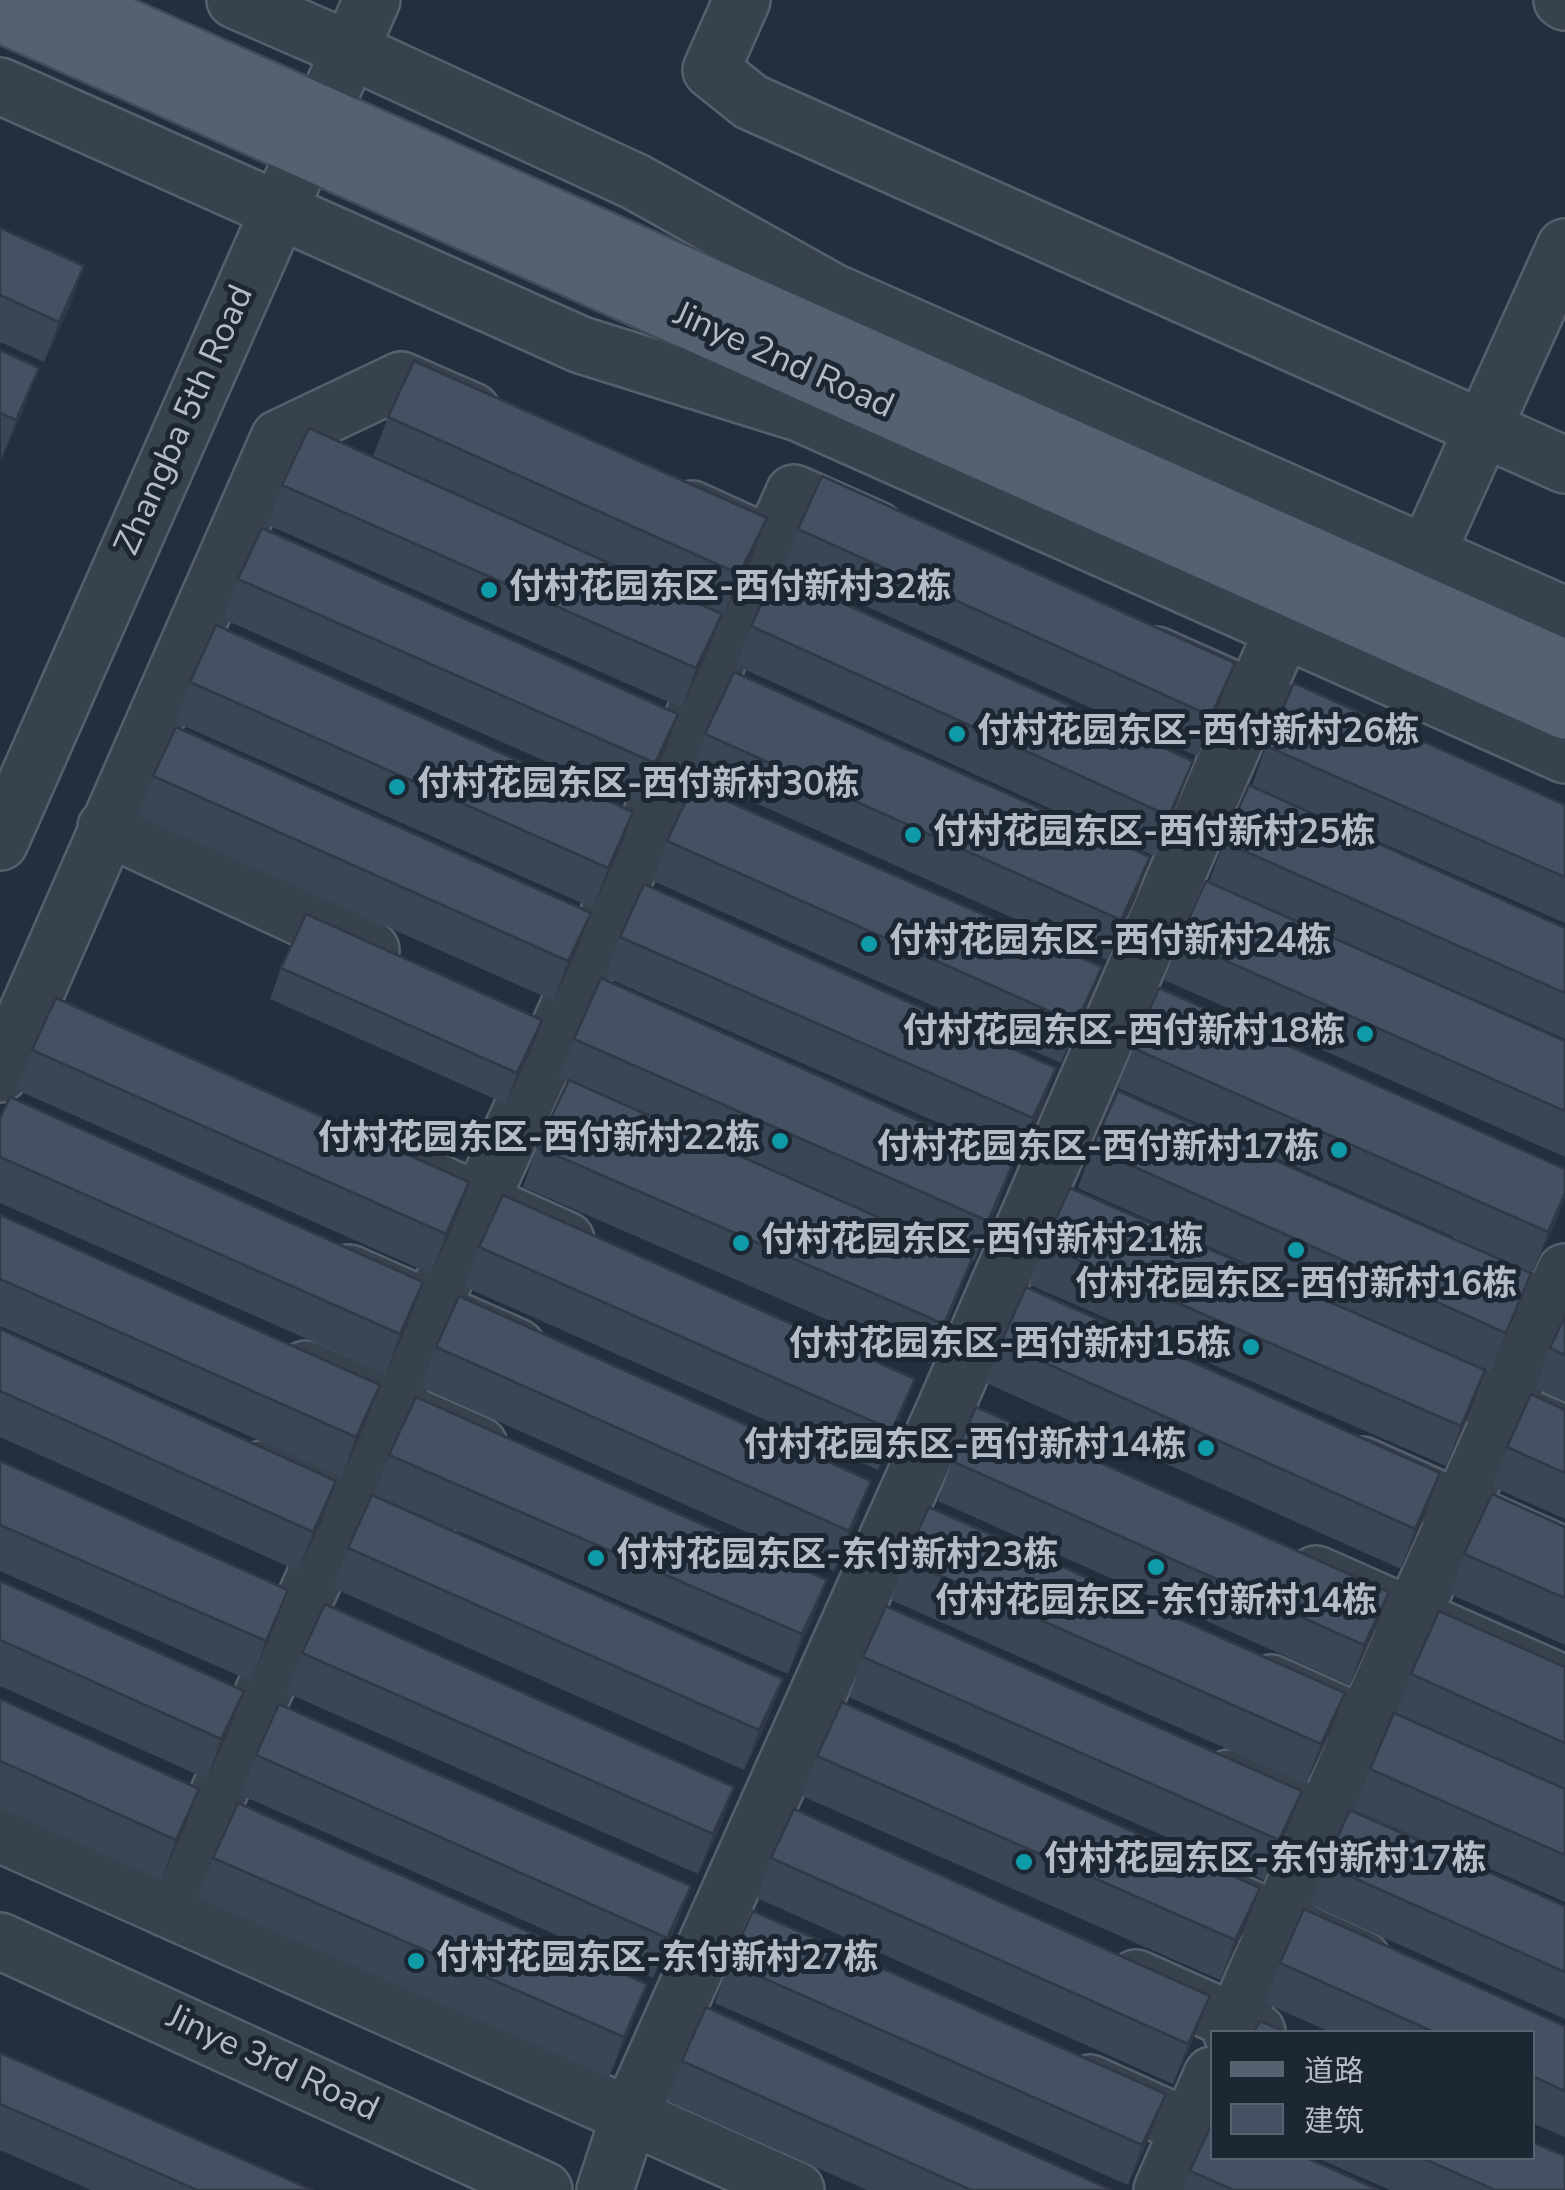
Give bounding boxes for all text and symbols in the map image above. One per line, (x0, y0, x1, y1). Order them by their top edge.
street label: Zhangba 5th Road (108, 280, 264, 562)
street label: Jinye 2nd Road (667, 295, 899, 429)
place label: 付村花园东区-西付新村32栋 (509, 569, 951, 611)
marker: 付村花园东区-西付新村32栋 (478, 579, 500, 601)
place label: 付村花园东区-西付新村26栋 (977, 713, 1419, 755)
marker: 付村花园东区-西付新村26栋 (946, 723, 968, 745)
place label: 付村花园东区-西付新村30栋 (417, 766, 859, 808)
marker: 付村花园东区-西付新村30栋 (386, 776, 408, 798)
place label: 付村花园东区-西付新村25栋 (933, 814, 1375, 856)
marker: 付村花园东区-西付新村25栋 (902, 824, 924, 846)
place label: 付村花园东区-西付新村24栋 (889, 923, 1331, 965)
marker: 付村花园东区-西付新村24栋 (858, 933, 880, 955)
place label: 付村花园东区-西付新村18栋 (903, 1013, 1345, 1055)
marker: 付村花园东区-西付新村18栋 (1354, 1023, 1376, 1045)
place label: 付村花园东区-西付新村22栋 (318, 1120, 760, 1162)
place label: 付村花园东区-西付新村17栋 (877, 1129, 1319, 1171)
marker: 付村花园东区-西付新村22栋 (769, 1130, 791, 1152)
marker: 付村花园东区-西付新村17栋 (1328, 1139, 1350, 1161)
place label: 付村花园东区-西付新村21栋 (761, 1222, 1203, 1264)
marker: 付村花园东区-西付新村21栋 (730, 1232, 752, 1254)
marker: 付村花园东区-西付新村16栋 (1285, 1239, 1307, 1261)
place label: 付村花园东区-西付新村16栋 (1075, 1266, 1517, 1308)
place label: 付村花园东区-西付新村15栋 (789, 1326, 1231, 1368)
marker: 付村花园东区-西付新村15栋 (1240, 1336, 1262, 1358)
place label: 付村花园东区-西付新村14栋 (744, 1427, 1186, 1469)
marker: 付村花园东区-西付新村14栋 (1195, 1437, 1217, 1459)
place label: 付村花园东区-东付新村23栋 (616, 1537, 1058, 1579)
marker: 付村花园东区-东付新村23栋 (585, 1547, 607, 1569)
marker: 付村花园东区-东付新村14栋 (1145, 1556, 1167, 1578)
place label: 付村花园东区-东付新村14栋 (935, 1583, 1377, 1625)
place label: 付村花园东区-东付新村17栋 (1044, 1841, 1486, 1883)
marker: 付村花园东区-东付新村17栋 (1013, 1851, 1035, 1873)
place label: 付村花园东区-东付新村27栋 (436, 1940, 878, 1982)
marker: 付村花园东区-东付新村27栋 (405, 1950, 427, 1972)
street label: Jinye 3rd Road (160, 1998, 384, 2132)
legend (1210, 2030, 1535, 2160)
text: 道路 (1304, 2051, 1364, 2092)
text: 建筑 (1304, 2101, 1364, 2142)

